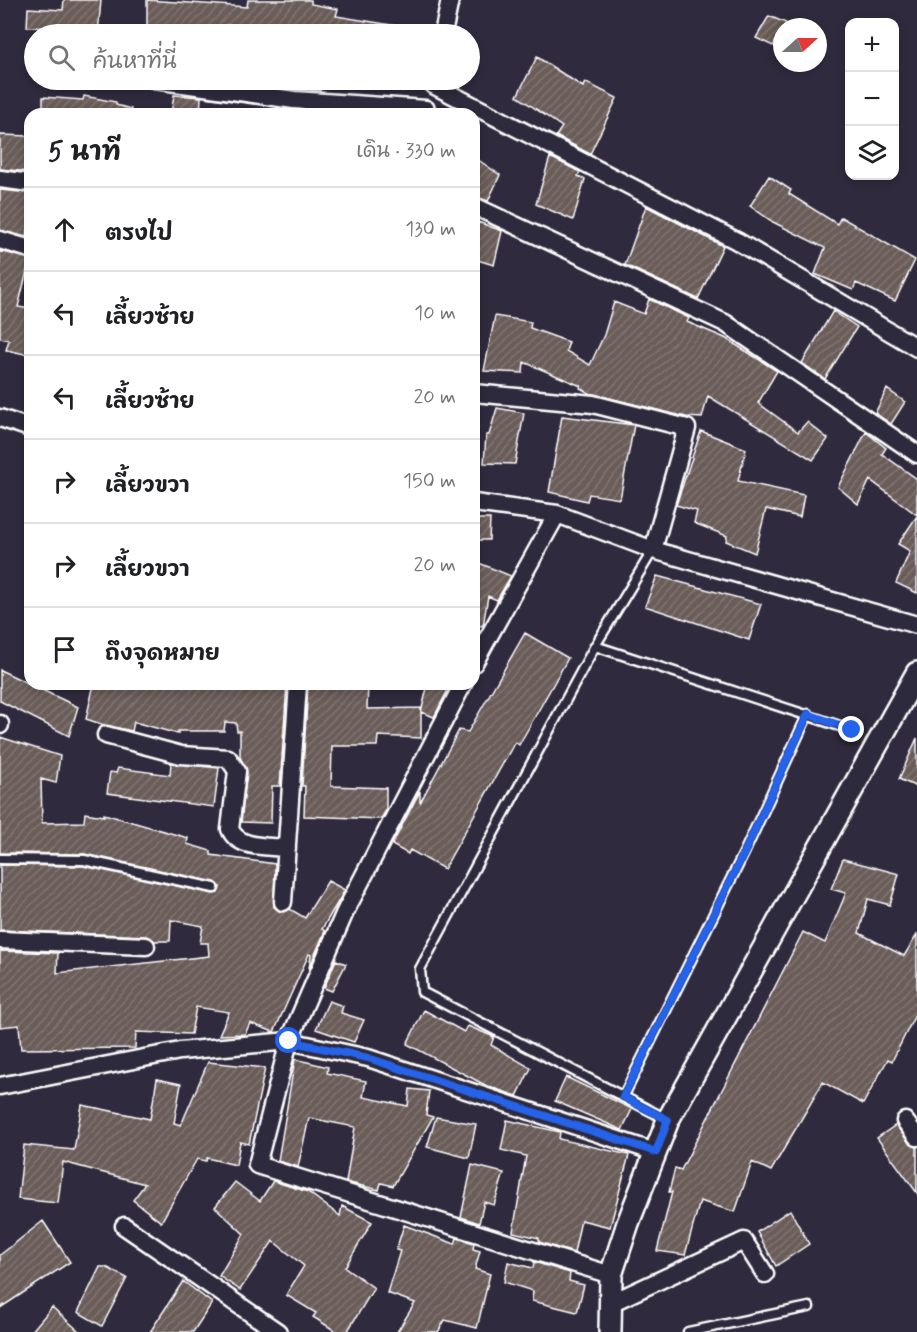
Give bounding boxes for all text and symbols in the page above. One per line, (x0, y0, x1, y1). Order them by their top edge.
north arrow (773, 18, 827, 72)
map controls (845, 18, 899, 180)
button: + (845, 18, 899, 72)
search box (24, 24, 480, 90)
icon: search (45, 41, 78, 74)
text: ค้นหาที่นี่ (93, 48, 177, 76)
button: − (845, 72, 899, 126)
button: layers (845, 126, 899, 180)
text: 5 นาที (48, 136, 121, 170)
text: เดิน · 330 m (356, 138, 456, 165)
icon: ahead (48, 213, 81, 246)
text: 130 m (405, 216, 456, 243)
text: ตรงไป (105, 220, 173, 248)
icon: left (48, 297, 81, 330)
text: 10 m (414, 300, 456, 327)
text: เลี้ยวซ้าย (105, 304, 195, 332)
icon: left (48, 381, 81, 414)
text: 20 m (413, 384, 456, 411)
text: เลี้ยวซ้าย (105, 388, 195, 416)
icon: right (48, 465, 81, 498)
text: 150 m (403, 468, 456, 495)
text: เลี้ยวขวา (105, 472, 189, 500)
icon: right (48, 549, 81, 582)
text: 20 m (413, 552, 456, 579)
text: เลี้ยวขวา (105, 556, 189, 584)
icon: arrive (48, 633, 81, 666)
text: ถึงจุดหมาย (105, 640, 220, 668)
route end (838, 716, 864, 742)
route start (275, 1027, 301, 1053)

